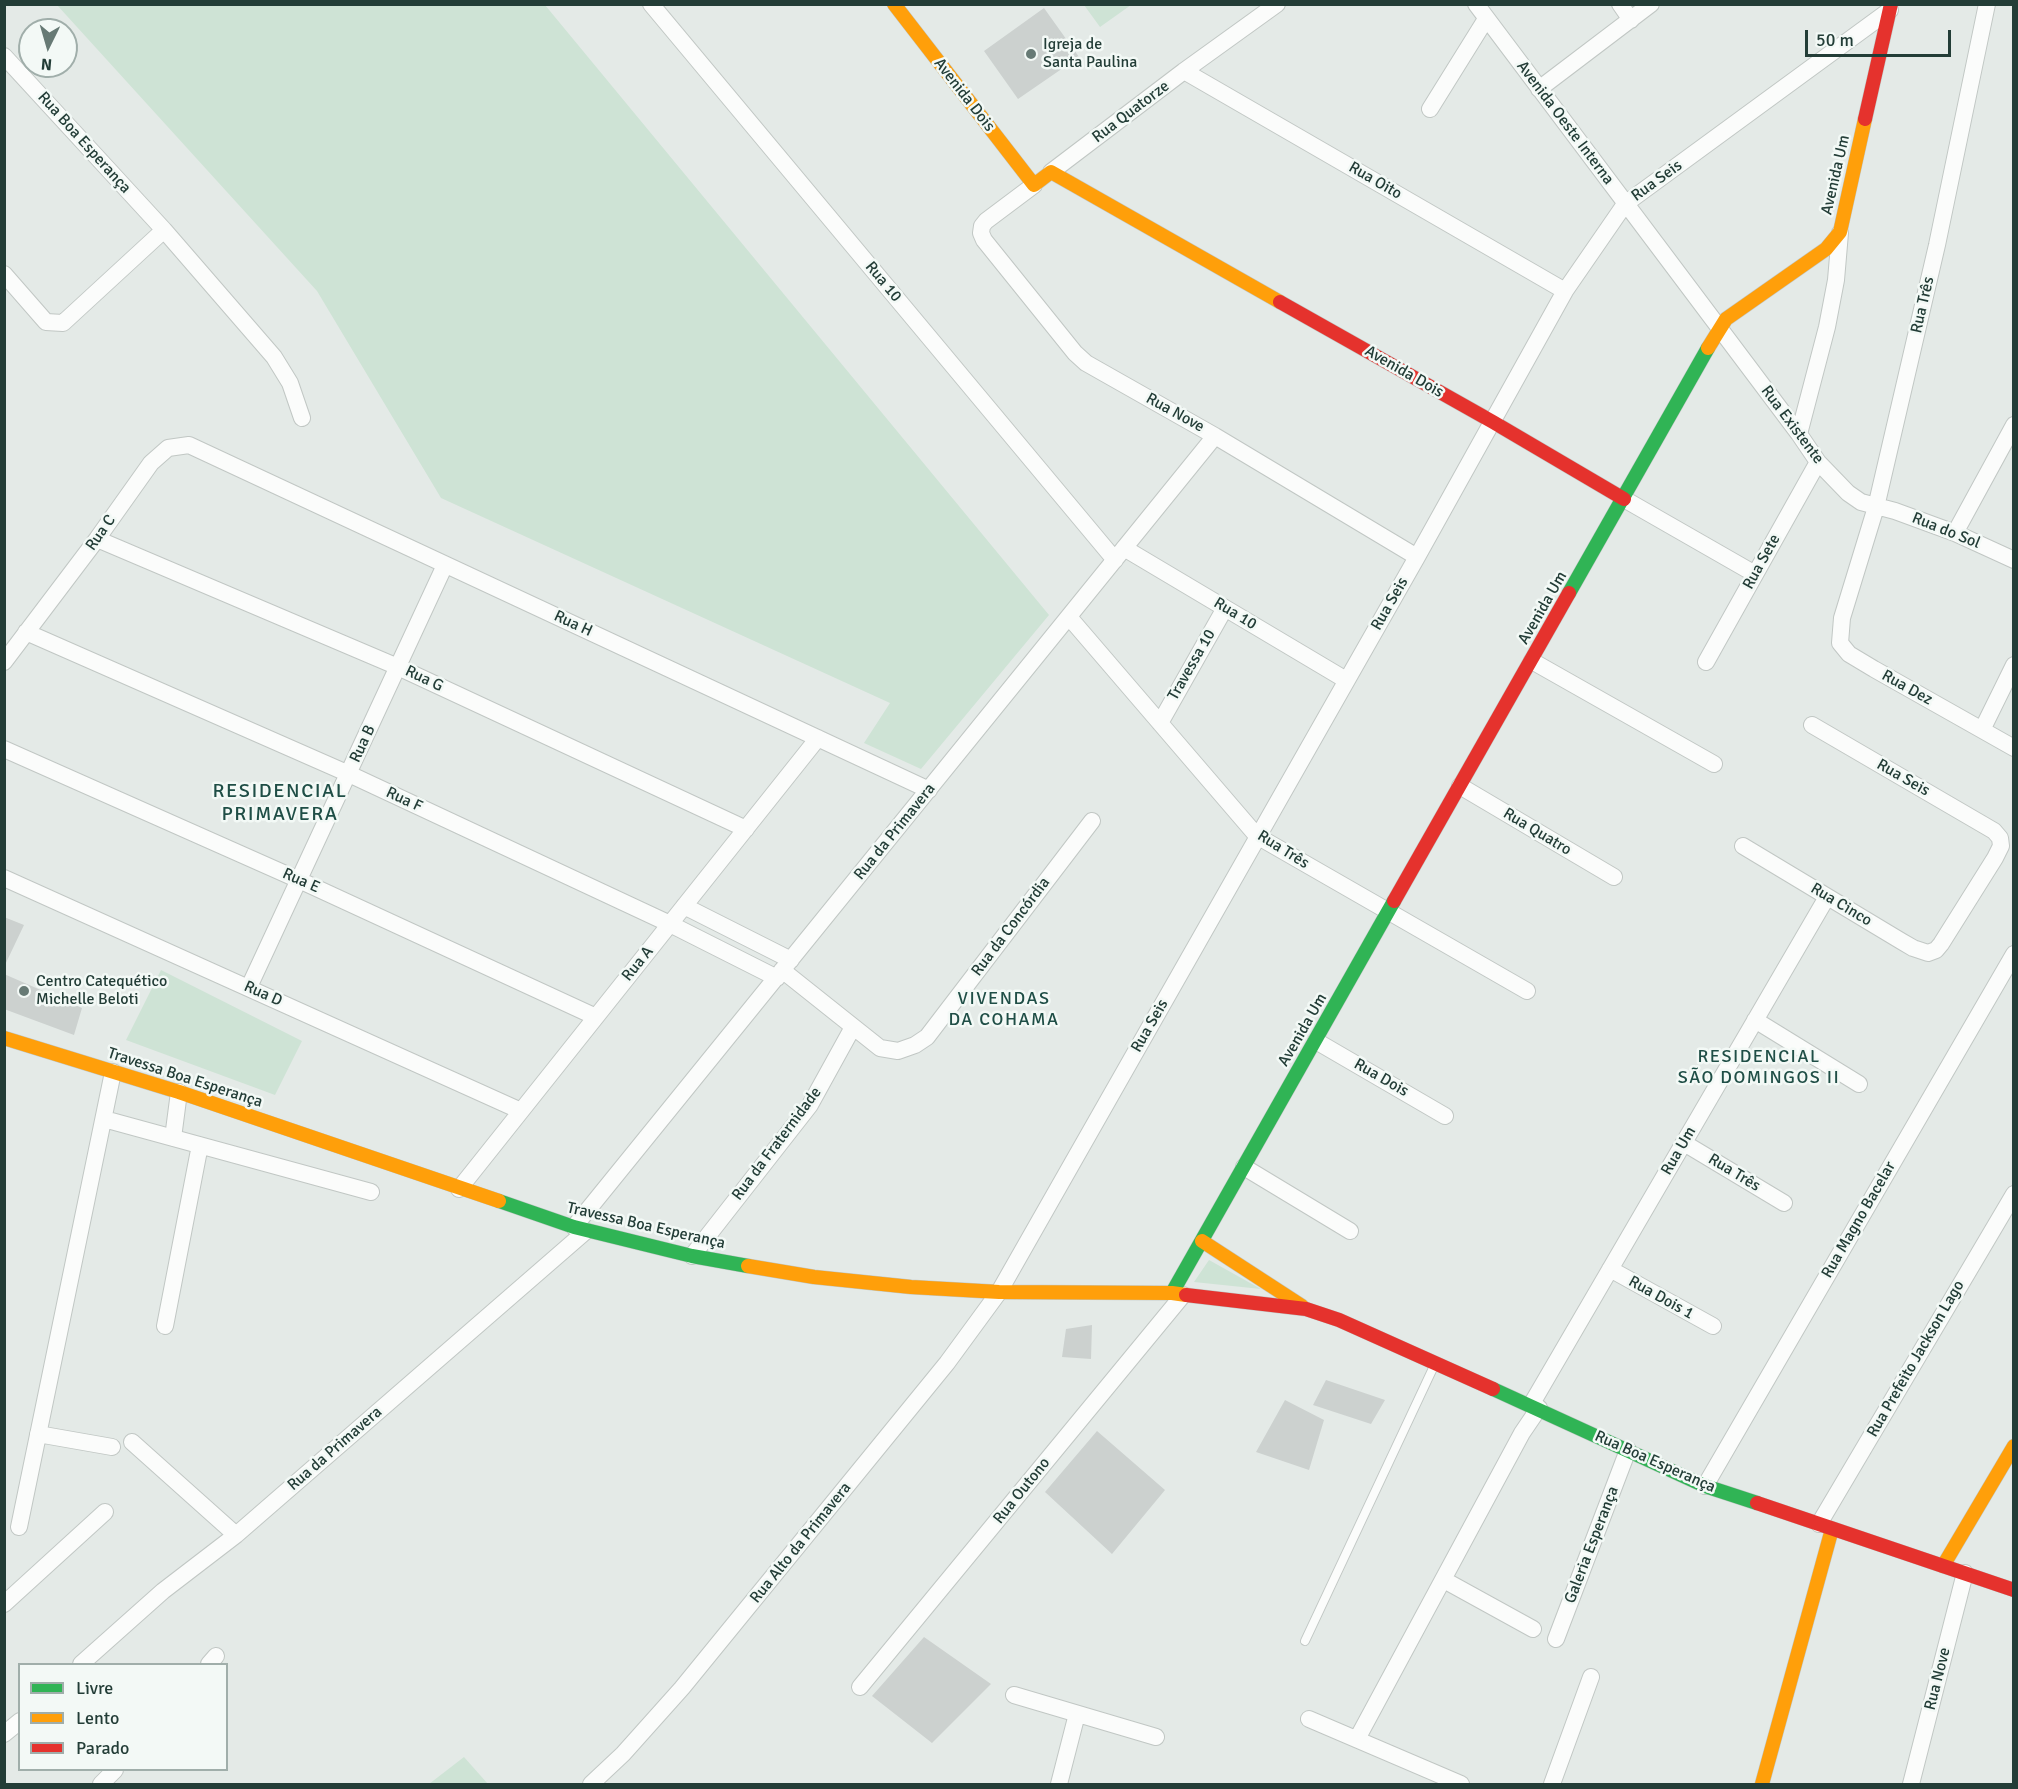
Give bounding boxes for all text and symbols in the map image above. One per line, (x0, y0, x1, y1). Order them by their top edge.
north arrow (18, 18, 78, 78)
scale bar (1808, 18, 1954, 56)
text: 50 m (1816, 29, 1854, 51)
place label: Igreja de Santa Paulina (1043, 35, 1137, 73)
marker: Igreja de Santa Paulina (1024, 47, 1038, 61)
text: N (40, 53, 53, 74)
street label: Avenida Dois (929, 54, 999, 136)
street label: Avenida Oeste Interna (1512, 57, 1618, 189)
street label: Rua Quatorze (1089, 77, 1173, 147)
street label: Rua Boa Esperança (33, 88, 135, 198)
street label: Avenida Um (1818, 133, 1854, 217)
street label: Rua Seis (1628, 156, 1686, 206)
street label: Rua Oito (1345, 158, 1405, 204)
street label: Rua 10 (861, 258, 905, 306)
street label: Rua Três (1907, 275, 1939, 335)
street label: Avenida Dois (1361, 342, 1447, 402)
street label: Rua Existente (1756, 382, 1828, 468)
street label: Rua Nove (1142, 389, 1208, 437)
street label: Rua do Sol (1909, 509, 1983, 553)
street label: Rua C (82, 511, 120, 555)
street label: Rua Sete (1739, 531, 1785, 593)
street label: Avenida Um (1514, 568, 1572, 648)
street label: Rua Seis (1367, 574, 1413, 634)
street label: Rua 10 (1210, 594, 1260, 634)
street label: Rua H (551, 607, 595, 641)
street label: Travessa 10 (1164, 626, 1220, 704)
street label: Rua G (402, 662, 446, 696)
street label: Rua Dez (1878, 666, 1936, 710)
street label: Rua B (346, 722, 380, 766)
street label: Rua Seis (1873, 755, 1933, 801)
district label: RESIDENCIAL PRIMAVERA (212, 780, 348, 827)
street label: Rua da Primavera (850, 780, 940, 884)
street label: Rua F (383, 783, 425, 817)
street label: Rua Quatro (1499, 804, 1575, 860)
street label: Rua Três (1254, 827, 1312, 873)
street label: Rua E (279, 864, 323, 898)
street label: Rua da Concórdia (968, 874, 1054, 980)
street label: Rua Cinco (1807, 879, 1875, 931)
street label: Rua A (618, 943, 658, 985)
place label: Centro Catequético Michelle Beloti (36, 972, 167, 1010)
street label: Rua D (241, 977, 285, 1011)
marker: Centro Catequético Michelle Beloti (17, 984, 31, 998)
district label: VIVENDAS DA COHAMA (948, 988, 1060, 1030)
street label: Avenida Um (1274, 990, 1332, 1070)
street label: Rua Seis (1127, 996, 1173, 1056)
street label: Travessa Boa Esperança (105, 1044, 265, 1112)
district label: RESIDENCIAL SÃO DOMINGOS II (1678, 1046, 1840, 1088)
street label: Rua Dois (1350, 1055, 1412, 1101)
street label: Rua da Fraternidade (728, 1084, 826, 1204)
street label: Rua Um (1657, 1123, 1701, 1179)
street label: Rua Três (1704, 1150, 1764, 1196)
street label: Rua Magno Bacelar (1818, 1158, 1900, 1282)
street label: Travessa Boa Esperança (565, 1198, 727, 1254)
street label: Rua Dois 1 (1625, 1272, 1697, 1324)
street label: Rua Prefeito Jackson Lago (1863, 1277, 1969, 1441)
street label: Rua da Primavera (284, 1403, 386, 1495)
street label: Rua Boa Esperança (1592, 1427, 1718, 1497)
street label: Rua Outono (989, 1454, 1055, 1528)
street label: Rua Alto da Primavera (746, 1479, 856, 1607)
street label: Galeria Esperança (1561, 1484, 1623, 1606)
street label: Rua Nove (1921, 1646, 1955, 1712)
legend (18, 1663, 228, 1771)
text: Livre (76, 1677, 113, 1699)
text: Lento (76, 1707, 119, 1729)
text: Parado (76, 1737, 129, 1759)

